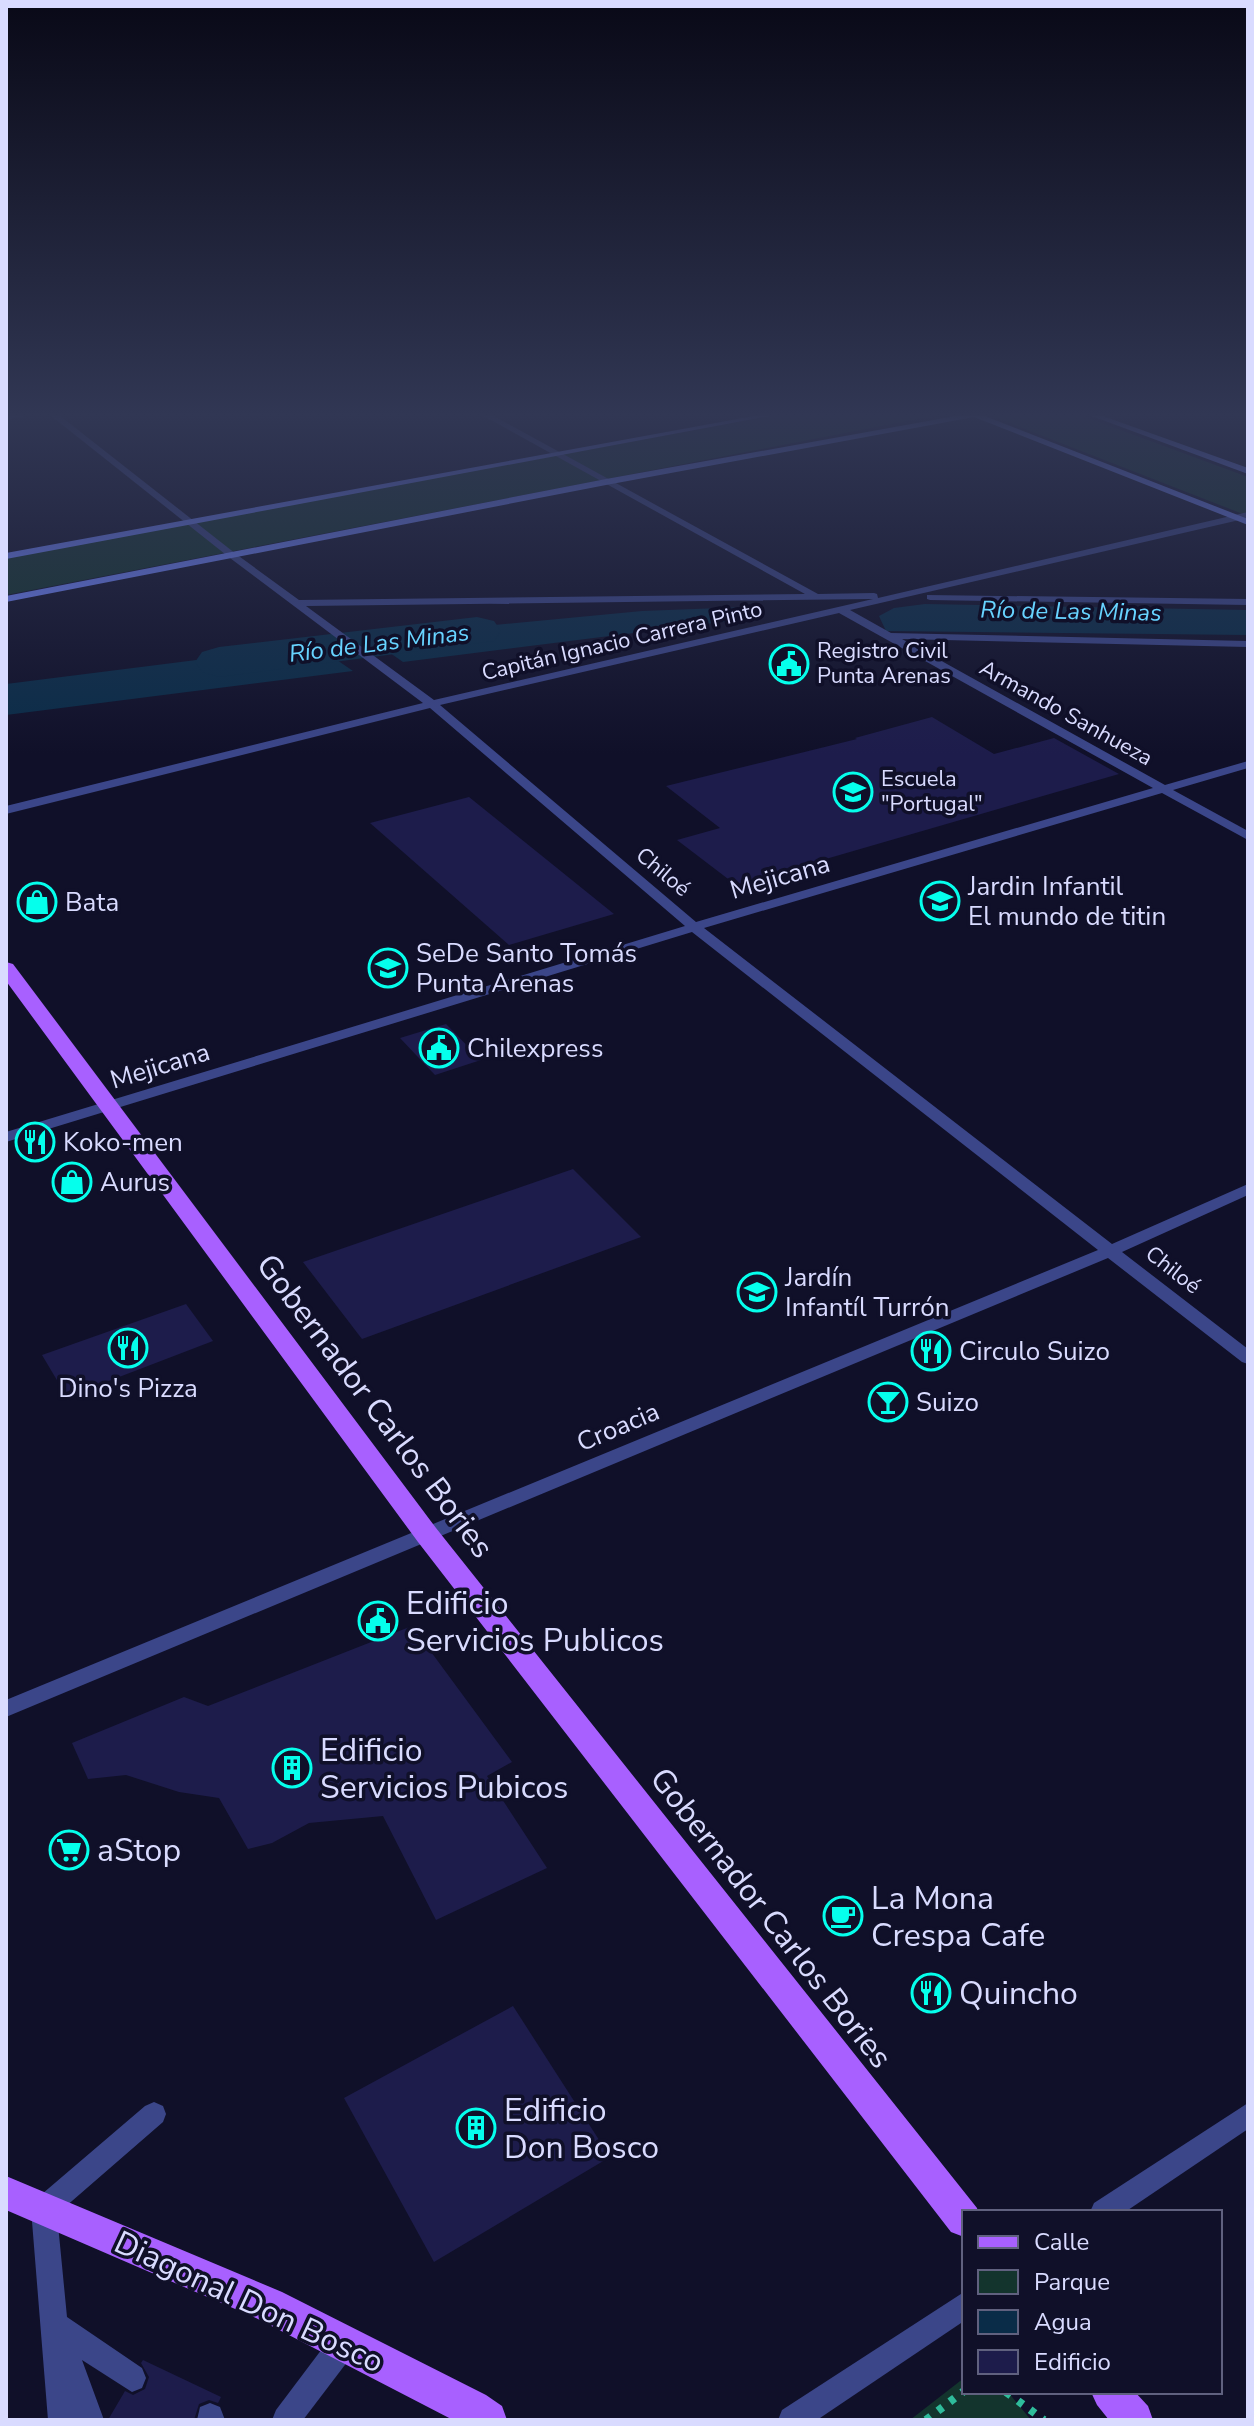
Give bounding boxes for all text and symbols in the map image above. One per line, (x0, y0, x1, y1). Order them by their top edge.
water label: Río de Las Minas (980, 593, 1162, 629)
street label: Capitán Ignacio Carrera Pinto (479, 594, 765, 688)
water label: Río de Las Minas (287, 616, 471, 670)
place label: Registro Civil Punta Arenas (817, 636, 951, 691)
public building icon: Registro Civil Punta Arenas (768, 643, 810, 685)
street label: Armando Sanhueza (974, 653, 1158, 773)
place label: Escuela "Portugal" (881, 764, 983, 819)
school or university icon: Escuela "Portugal" (832, 771, 874, 813)
street label: Chiloé (629, 840, 697, 904)
street label: Mejicana (726, 846, 834, 908)
place label: Jardin Infantil El mundo de titin (967, 869, 1166, 934)
school or university icon: Jardin Infantil El mundo de titin (919, 880, 961, 922)
shop icon: Bata (16, 881, 58, 923)
place label: Bata (65, 885, 119, 920)
place label: SeDe Santo Tomás Punta Arenas (416, 936, 637, 1001)
school or university icon: SeDe Santo Tomás Punta Arenas (367, 947, 409, 989)
public building icon: Chilexpress (418, 1027, 460, 1069)
place label: Chilexpress (467, 1031, 603, 1066)
street label: Mejicana (106, 1034, 214, 1098)
restaurant icon: Koko-men (14, 1121, 56, 1163)
place label: Koko-men (63, 1125, 183, 1160)
shop icon: Aurus (51, 1161, 93, 1203)
place label: Aurus (100, 1165, 170, 1200)
street label: Chiloé (1139, 1239, 1207, 1301)
street label: Gobernador Carlos Bories (246, 1245, 504, 1567)
place label: Jardín Infantíl Turrón (784, 1260, 949, 1325)
school or university icon: Jardín Infantíl Turrón (736, 1271, 778, 1313)
restaurant icon: Dino's Pizza (107, 1327, 149, 1369)
restaurant icon: Circulo Suizo (910, 1330, 952, 1372)
place label: Circulo Suizo (959, 1334, 1110, 1369)
place label: Dino's Pizza (58, 1371, 198, 1406)
bar icon: Suizo (867, 1381, 909, 1423)
place label: Suizo (916, 1385, 979, 1420)
street label: Croacia (571, 1394, 665, 1460)
place label: Edificio Servicios Publicos (406, 1582, 664, 1662)
public building icon: Edificio Servicios Publicos (357, 1600, 399, 1642)
place label: Edificio Servicios Pubicos (320, 1729, 568, 1809)
building icon: Edificio Servicios Pubicos (271, 1747, 313, 1789)
street label: Gobernador Carlos Bories (640, 1759, 902, 2077)
supermarket icon: aStop (48, 1829, 90, 1871)
place label: aStop (97, 1829, 181, 1872)
place label: La Mona Crespa Cafe (871, 1877, 1045, 1957)
cafe icon: La Mona Crespa Cafe (822, 1895, 864, 1937)
restaurant icon: Quincho (910, 1972, 952, 2014)
place label: Quincho (959, 1972, 1078, 2015)
place label: Edificio Don Bosco (504, 2089, 659, 2169)
building icon: Edificio Don Bosco (455, 2107, 497, 2149)
legend (962, 2210, 1222, 2394)
street label: Diagonal Don Bosco (107, 2221, 391, 2383)
text: Calle (1034, 2226, 1089, 2258)
text: Parque (1034, 2266, 1110, 2298)
text: Agua (1034, 2306, 1092, 2338)
text: Edificio (1034, 2346, 1111, 2378)

